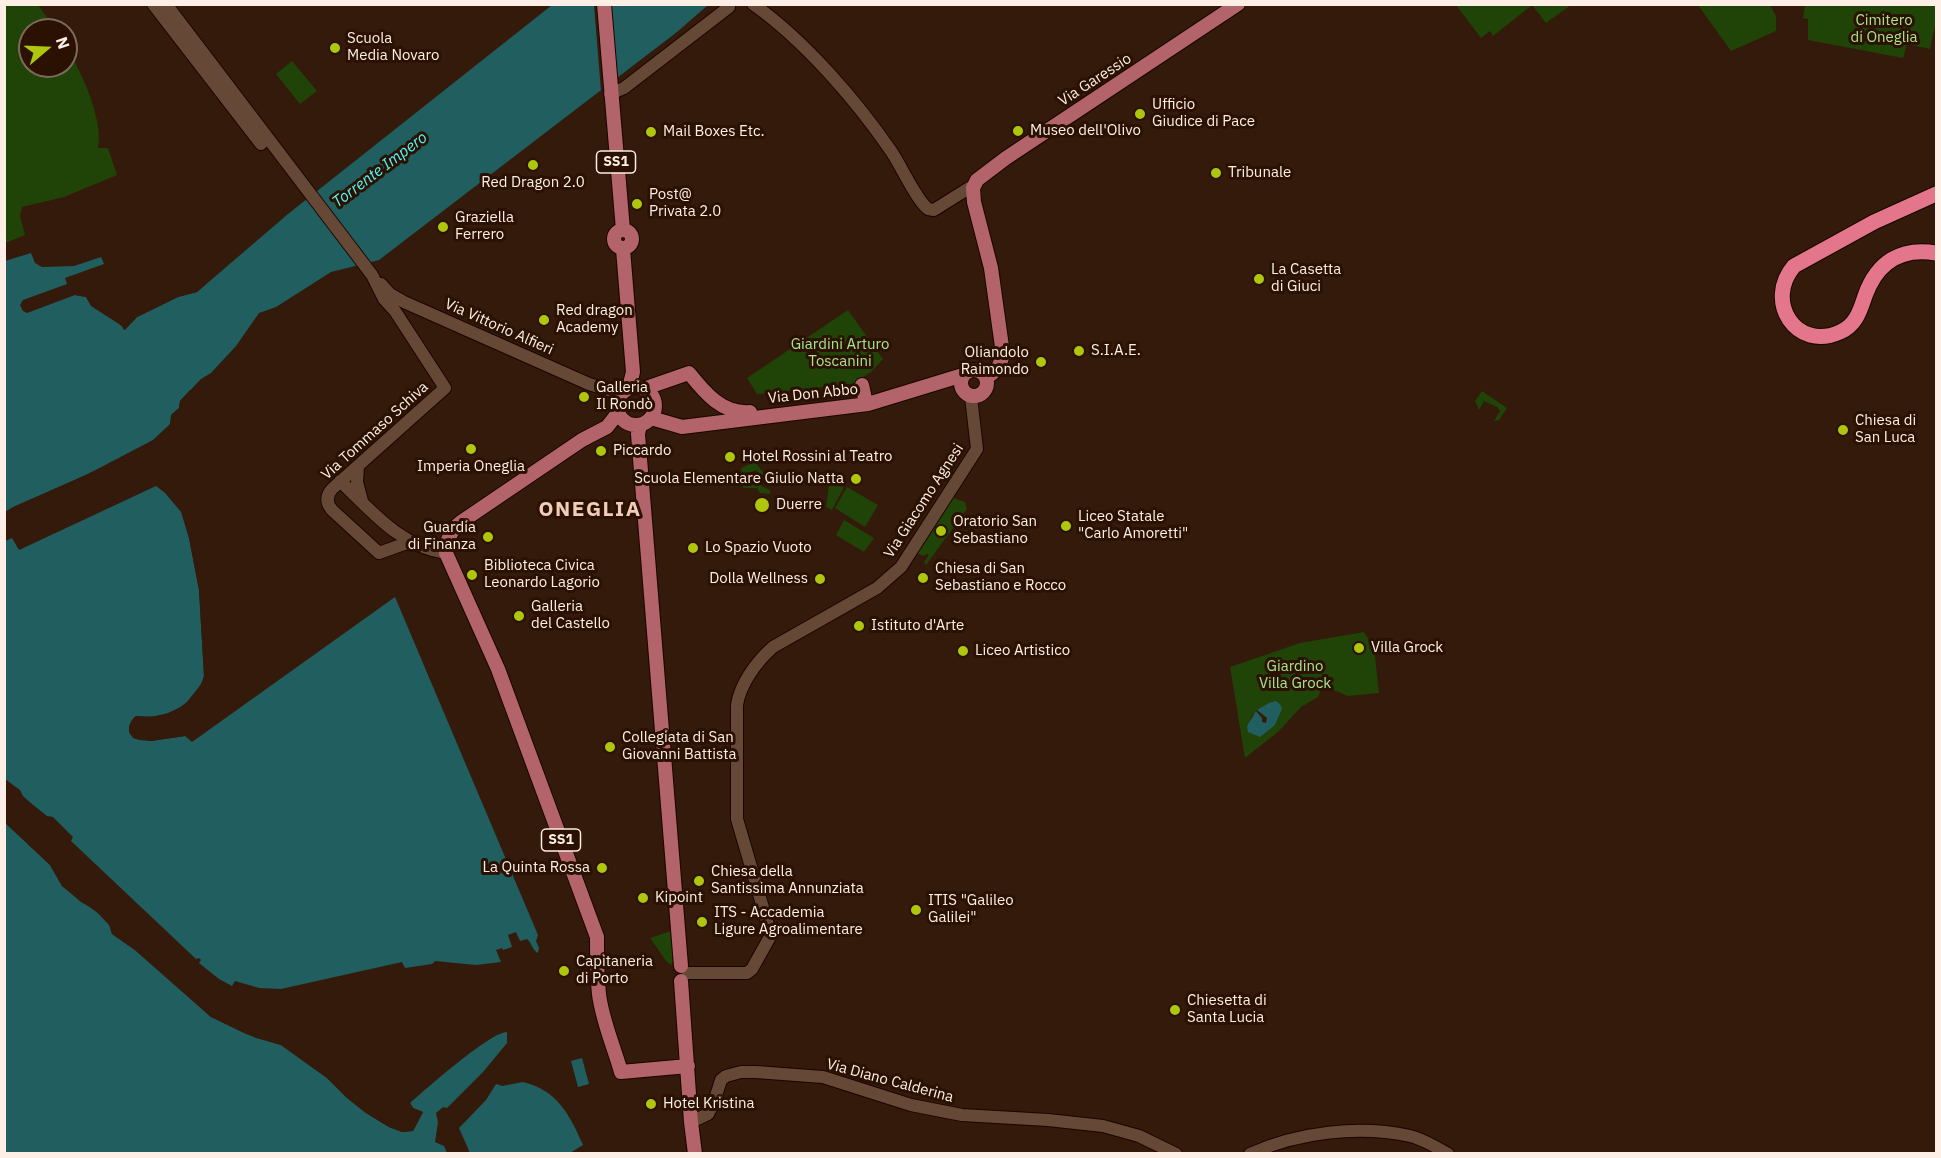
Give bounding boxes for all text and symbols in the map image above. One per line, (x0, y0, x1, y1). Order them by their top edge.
park label: Cimitero di Oneglia (1850, 12, 1918, 47)
north arrow (18, 18, 78, 78)
place label: Scuola Media Novaro (347, 30, 439, 65)
text: N (52, 34, 74, 52)
marker: Scuola Media Novaro (328, 41, 342, 55)
street label: Via Garessio (1055, 50, 1135, 110)
place label: Ufficio Giudice di Pace (1152, 96, 1255, 131)
marker: Ufficio Giudice di Pace (1133, 107, 1147, 121)
place label: Museo dell'Olivo (1030, 122, 1141, 140)
place label: Mail Boxes Etc. (663, 123, 765, 141)
marker: Museo dell'Olivo (1011, 124, 1025, 138)
marker: Mail Boxes Etc. (644, 125, 658, 139)
water label: Torrente Impero (329, 128, 431, 212)
road number: SS1 (596, 151, 636, 173)
marker: Red Dragon 2.0 (526, 158, 540, 172)
place label: Tribunale (1228, 164, 1291, 182)
marker: Tribunale (1209, 166, 1223, 180)
place label: Red Dragon 2.0 (481, 174, 585, 192)
place label: Post@ Privata 2.0 (649, 186, 721, 221)
marker: Post@ Privata 2.0 (630, 197, 644, 211)
place label: Graziella Ferrero (455, 209, 514, 244)
marker: Graziella Ferrero (436, 220, 450, 234)
place label: La Casetta di Giuci (1271, 261, 1341, 296)
marker: La Casetta di Giuci (1252, 272, 1266, 286)
street label: Via Vittorio Alfieri (442, 295, 556, 359)
place label: Red dragon Academy (556, 302, 633, 337)
marker: Red dragon Academy (537, 313, 551, 327)
park label: Giardini Arturo Toscanini (791, 336, 889, 371)
place label: S.I.A.E. (1091, 342, 1141, 360)
place label: Oliandolo Raimondo (961, 344, 1029, 379)
marker: S.I.A.E. (1072, 344, 1086, 358)
marker: Oliandolo Raimondo (1034, 355, 1048, 369)
street label: Via Tommaso Schiva (318, 378, 432, 484)
place label: Galleria Il Rondò (596, 379, 653, 414)
street label: Via Don Abbo (767, 380, 859, 408)
marker: Galleria Il Rondò (577, 390, 591, 404)
place label: Chiesa di San Luca (1855, 412, 1916, 447)
marker: Chiesa di San Luca (1836, 423, 1850, 437)
street label: Via Giacomo Agnesi (880, 440, 968, 562)
marker: Imperia Oneglia (464, 442, 478, 456)
place label: Piccardo (613, 442, 671, 460)
marker: Piccardo (594, 444, 608, 458)
place label: Hotel Rossini al Teatro (742, 448, 892, 466)
marker: Hotel Rossini al Teatro (723, 450, 737, 464)
place label: Imperia Oneglia (417, 458, 525, 476)
place label: Scuola Elementare Giulio Natta (634, 470, 844, 488)
marker: Scuola Elementare Giulio Natta (849, 472, 863, 486)
marker: Duerre (753, 496, 771, 514)
place label: Duerre (776, 496, 822, 514)
district label: ONEGLIA (538, 497, 642, 523)
place label: Liceo Statale "Carlo Amoretti" (1078, 508, 1188, 543)
place label: Oratorio San Sebastiano (953, 513, 1037, 548)
place label: Guardia di Finanza (408, 519, 476, 554)
marker: Liceo Statale "Carlo Amoretti" (1059, 519, 1073, 533)
marker: Oratorio San Sebastiano (934, 524, 948, 538)
marker: Guardia di Finanza (481, 530, 495, 544)
place label: Lo Spazio Vuoto (705, 539, 812, 557)
marker: Lo Spazio Vuoto (686, 541, 700, 555)
place label: Biblioteca Civica Leonardo Lagorio (484, 557, 600, 592)
place label: Chiesa di San Sebastiano e Rocco (935, 560, 1066, 595)
marker: Biblioteca Civica Leonardo Lagorio (465, 568, 479, 582)
place label: Dolla Wellness (709, 570, 808, 588)
marker: Chiesa di San Sebastiano e Rocco (916, 571, 930, 585)
marker: Dolla Wellness (813, 572, 827, 586)
place label: Galleria del Castello (531, 598, 610, 633)
marker: Galleria del Castello (512, 609, 526, 623)
place label: Istituto d'Arte (871, 617, 964, 635)
marker: Istituto d'Arte (852, 619, 866, 633)
place label: Villa Grock (1371, 639, 1443, 657)
marker: Villa Grock (1352, 641, 1366, 655)
place label: Liceo Artistico (975, 642, 1070, 660)
marker: Liceo Artistico (956, 644, 970, 658)
park label: Giardino Villa Grock (1259, 658, 1331, 693)
place label: Collegiata di San Giovanni Battista (622, 729, 736, 764)
marker: Collegiata di San Giovanni Battista (603, 740, 617, 754)
road number: SS1 (542, 829, 580, 851)
place label: La Quinta Rossa (482, 859, 590, 877)
marker: La Quinta Rossa (595, 861, 609, 875)
place label: Chiesa della Santissima Annunziata (711, 863, 864, 898)
marker: Chiesa della Santissima Annunziata (692, 874, 706, 888)
place label: Kipoint (655, 889, 703, 907)
marker: Kipoint (636, 891, 650, 905)
place label: ITIS "Galileo Galilei" (928, 892, 1014, 927)
marker: ITIS "Galileo Galilei" (909, 903, 923, 917)
place label: ITS - Accademia Ligure Agroalimentare (714, 904, 863, 939)
marker: ITS - Accademia Ligure Agroalimentare (695, 915, 709, 929)
place label: Capitaneria di Porto (576, 953, 653, 988)
marker: Capitaneria di Porto (557, 964, 571, 978)
place label: Chiesetta di Santa Lucia (1187, 992, 1267, 1027)
marker: Chiesetta di Santa Lucia (1168, 1003, 1182, 1017)
street label: Via Diano Calderina (824, 1055, 956, 1107)
place label: Hotel Kristina (663, 1095, 754, 1113)
marker: Hotel Kristina (644, 1097, 658, 1111)

